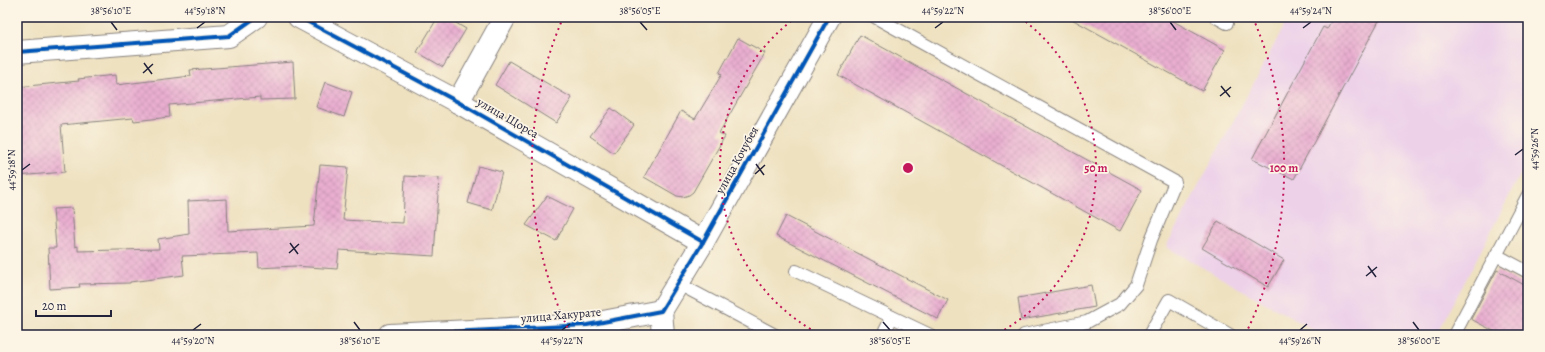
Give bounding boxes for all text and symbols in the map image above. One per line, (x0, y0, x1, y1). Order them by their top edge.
text: 38°56'10"E (91, 4, 131, 17)
text: 44°59'18"N (184, 4, 226, 17)
text: 38°56'05"E (619, 4, 661, 17)
text: 44°59'22"N (922, 4, 964, 17)
text: 38°56'00"E (1149, 4, 1191, 17)
text: 44°59'24"N (1290, 4, 1332, 17)
street label: улица Щорса (473, 93, 542, 142)
street label: улица Кочубея (711, 123, 762, 198)
text: 44°59'26"N (1528, 128, 1541, 170)
text: 44°59'18"N (5, 149, 18, 191)
text: 50 m (1084, 160, 1108, 176)
text: 100 m (1270, 160, 1298, 176)
centre of rings (901, 161, 915, 175)
scale bar (36, 292, 111, 318)
text: 20 m (42, 298, 66, 314)
street label: улица Хакурате (519, 304, 602, 327)
text: 44°59'20"N (172, 334, 214, 347)
text: 38°56'10"E (340, 334, 380, 347)
text: 44°59'22"N (541, 334, 583, 347)
text: 38°56'05"E (869, 334, 911, 347)
text: 44°59'26"N (1279, 334, 1321, 347)
text: 38°56'00"E (1398, 334, 1440, 347)

